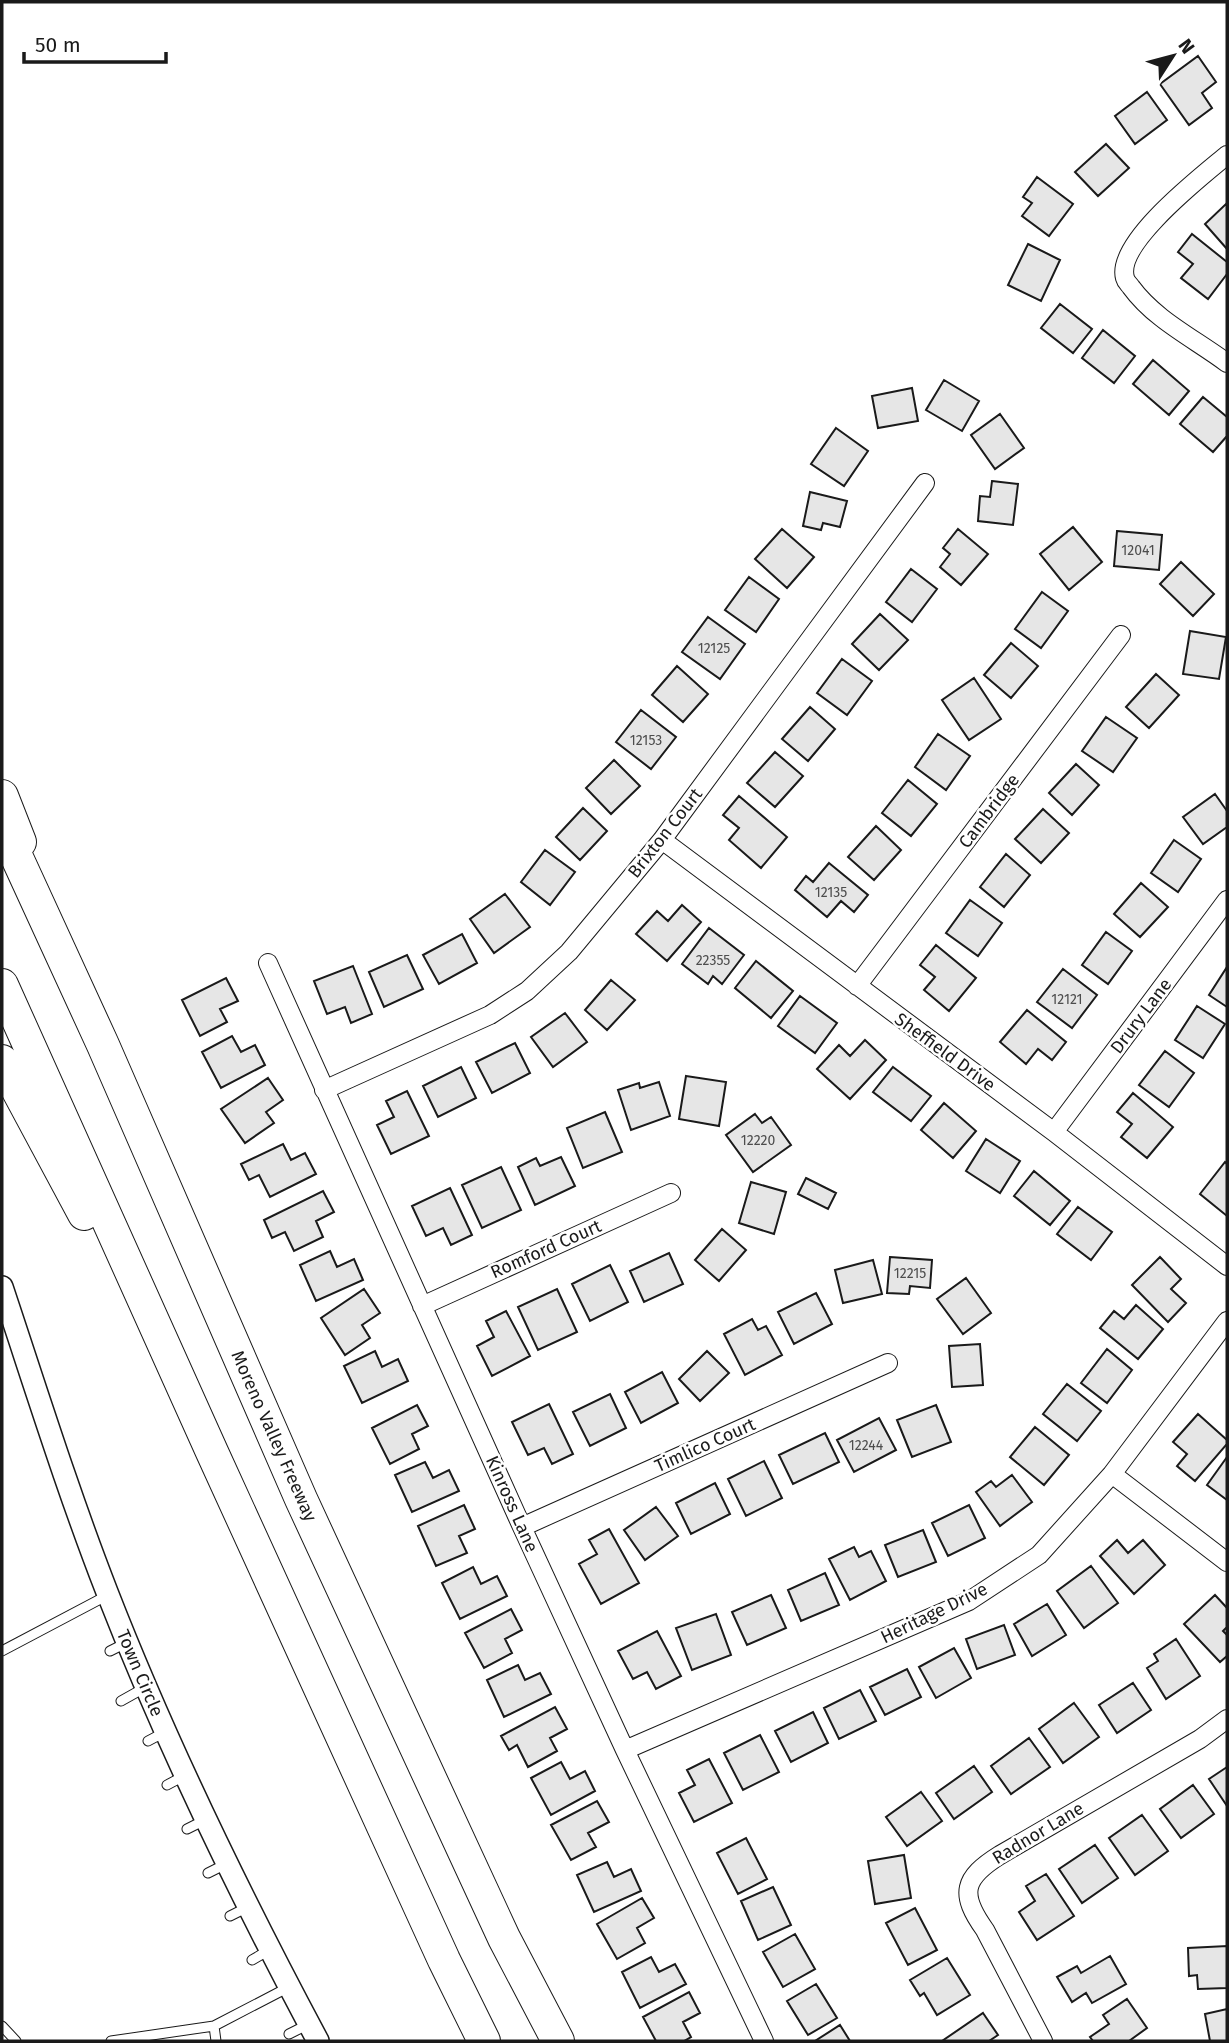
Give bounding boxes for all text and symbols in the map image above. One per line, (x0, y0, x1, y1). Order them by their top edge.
scale bar (24, 21, 166, 65)
north arrow (1138, 21, 1208, 91)
text: 50 m (35, 32, 81, 58)
text: N (1173, 34, 1199, 58)
house number: 12041 (1121, 542, 1155, 559)
house number: 12125 (698, 640, 730, 657)
house number: 12153 (630, 732, 662, 749)
street label: Cambridge (954, 769, 1024, 853)
street label: Brixton Court (623, 783, 707, 882)
house number: 12135 (815, 884, 847, 901)
house number: 22355 (696, 952, 730, 969)
street label: Drury Lane (1106, 974, 1176, 1058)
house number: 12121 (1051, 991, 1083, 1008)
street label: Sheffield Drive (890, 1008, 1000, 1096)
house number: 12220 (741, 1132, 776, 1149)
street label: Romford Court (487, 1215, 605, 1283)
house number: 12215 (894, 1265, 926, 1282)
street label: Moreno Valley Freeway (226, 1347, 322, 1525)
street label: Timlico Court (651, 1413, 759, 1477)
house number: 12244 (849, 1437, 884, 1454)
street label: Kinross Lane (481, 1452, 543, 1556)
street label: Heritage Drive (877, 1578, 991, 1648)
street label: Town Circle (112, 1626, 168, 1720)
street label: Radnor Lane (988, 1797, 1088, 1869)

